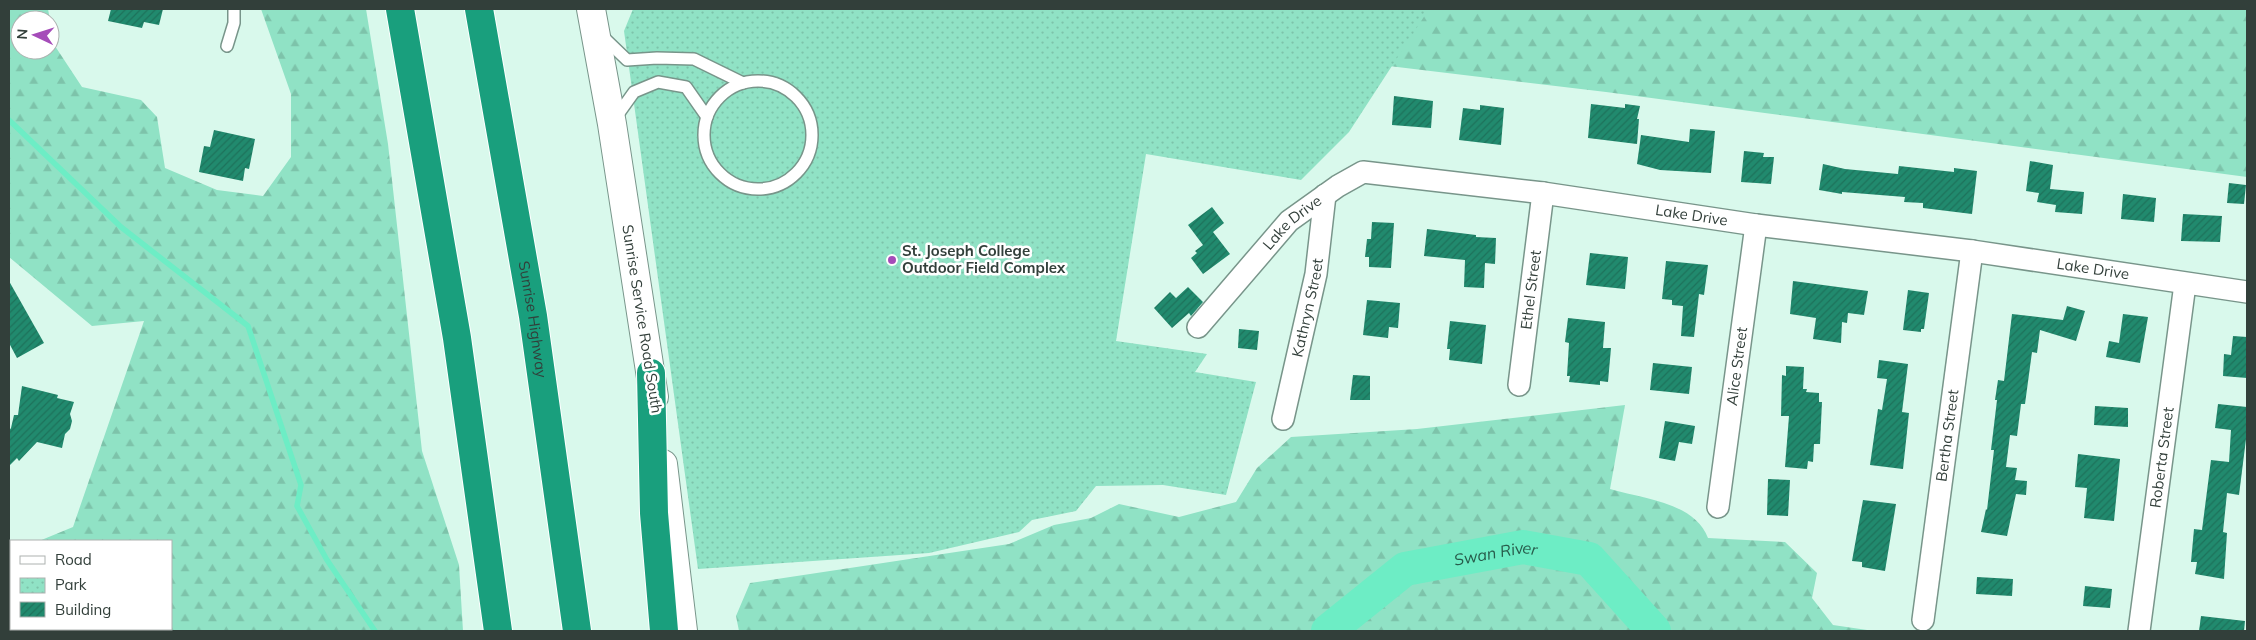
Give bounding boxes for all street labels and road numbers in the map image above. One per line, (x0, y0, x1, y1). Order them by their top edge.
street label: Lake Drive (1258, 191, 1325, 254)
street label: Lake Drive (1654, 200, 1729, 230)
street label: Sunrise Service Road South (618, 223, 667, 415)
street label: Ethel Street (1516, 249, 1545, 331)
street label: Lake Drive (2055, 254, 2131, 283)
street label: Kathryn Street (1287, 257, 1327, 359)
street label: Sunrise Highway (514, 259, 552, 379)
street label: Alice Street (1722, 326, 1751, 407)
street label: Bertha Street (1931, 388, 1963, 483)
street label: Roberta Street (2145, 406, 2178, 509)

